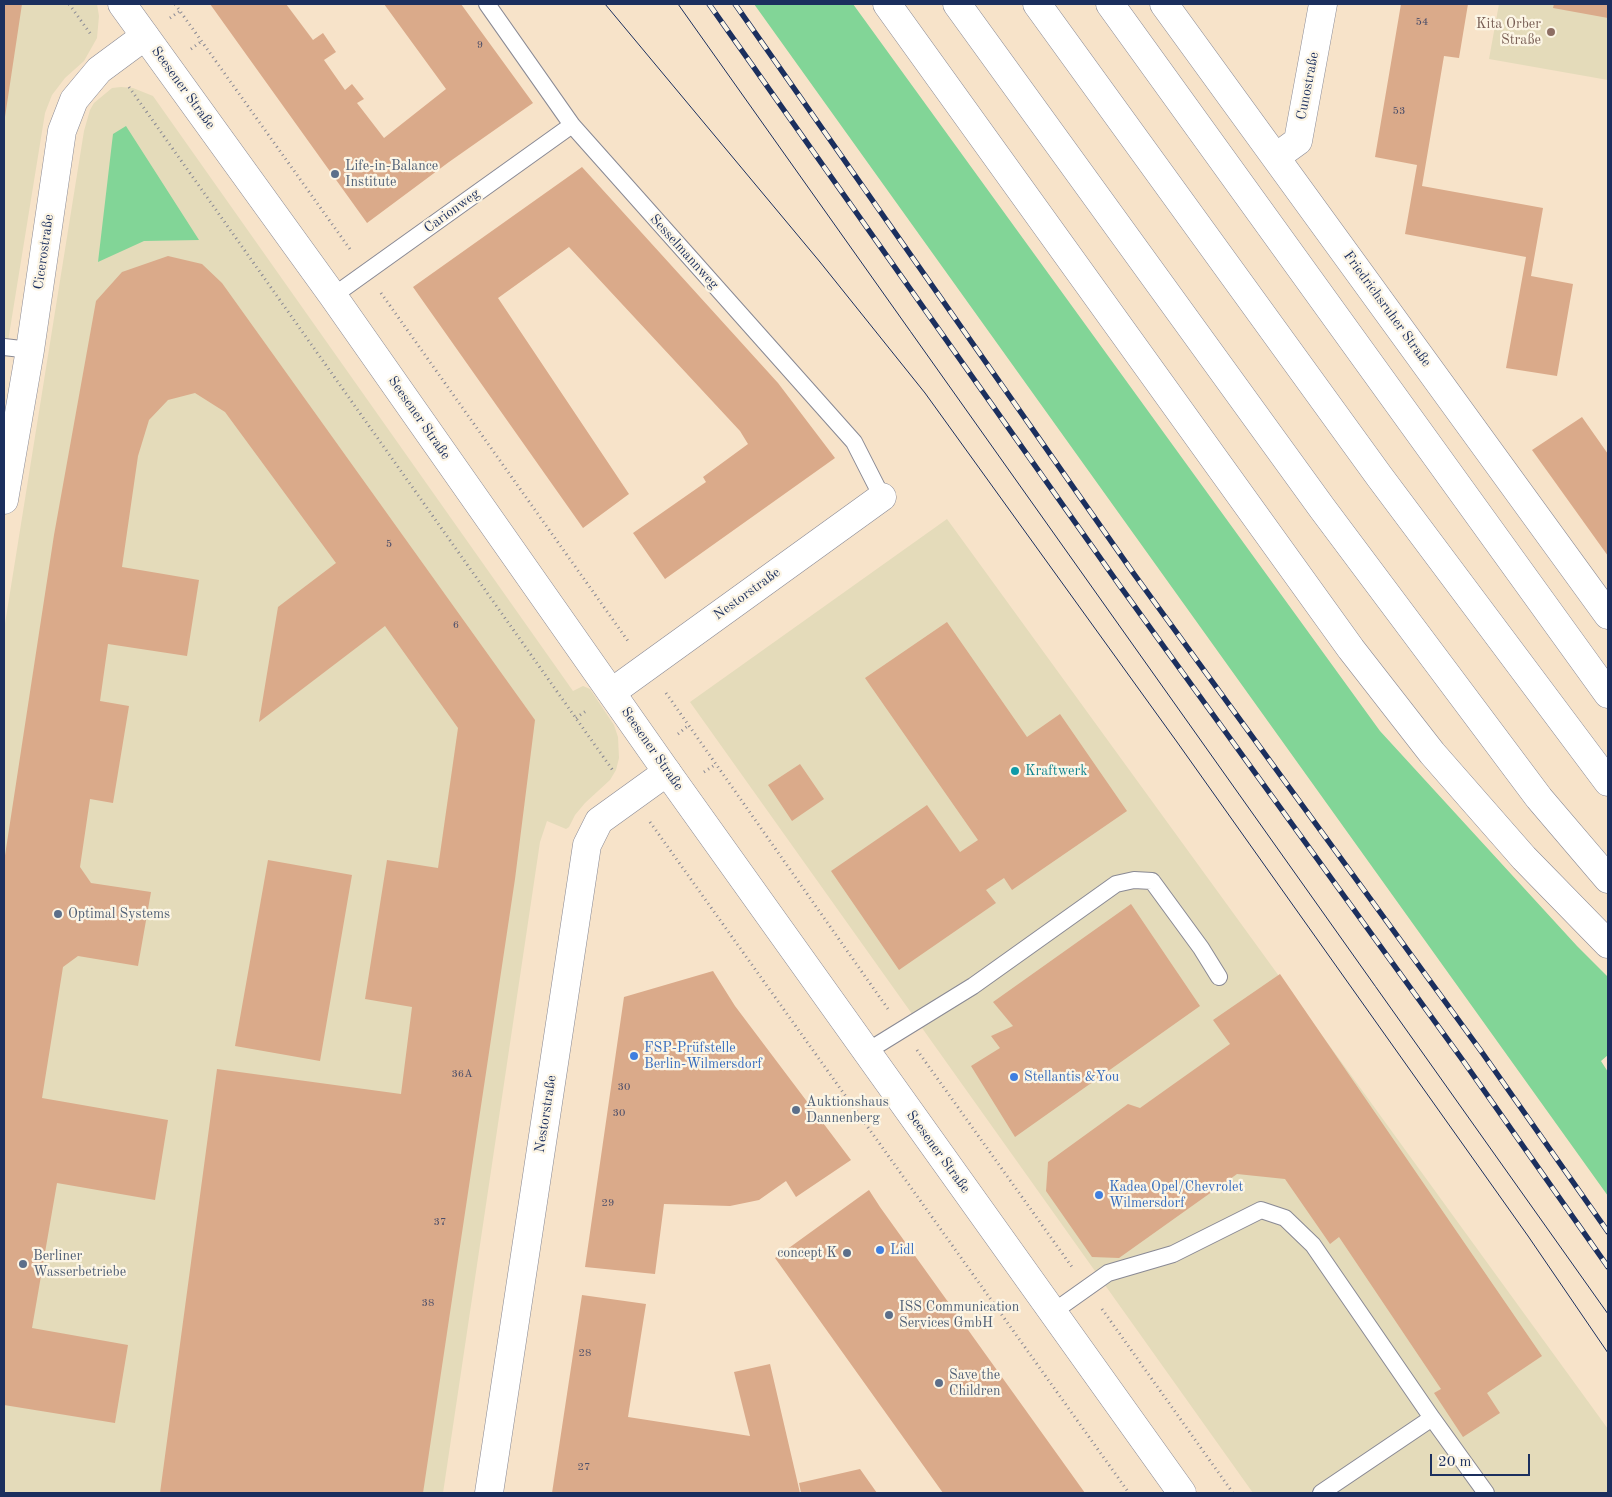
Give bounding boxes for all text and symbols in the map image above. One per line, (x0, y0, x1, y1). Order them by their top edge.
house number: 54 (1416, 15, 1428, 29)
place label: Kita Orber Straße (1476, 16, 1541, 48)
marker: Kita Orber Straße (1545, 26, 1557, 38)
house number: 9 (477, 38, 483, 52)
street label: Seesener Straße (147, 44, 219, 132)
street label: Cunostraße (1293, 51, 1323, 121)
house number: 53 (1393, 104, 1405, 118)
place label: Life-in-Balance Institute (345, 158, 438, 190)
marker: Life-in-Balance Institute (329, 168, 341, 180)
street label: Carionweg (421, 185, 483, 237)
street label: Sesselmannweg (646, 211, 722, 293)
street label: Cicerostraße (30, 213, 58, 291)
street label: Friedrichsruher Straße (1339, 248, 1435, 370)
street label: Seesener Straße (384, 373, 454, 463)
house number: 5 (386, 537, 392, 551)
street label: Nestorstraße (710, 564, 784, 624)
house number: 6 (453, 618, 459, 632)
street label: Seesener Straße (617, 704, 687, 794)
place label: Kraftwerk (1025, 763, 1087, 779)
marker: Kraftwerk (1009, 765, 1021, 777)
place label: Optimal Systems (68, 906, 170, 922)
marker: Optimal Systems (52, 908, 64, 920)
place label: FSP-Prüfstelle Berlin-Wilmersdorf (644, 1040, 762, 1072)
marker: FSP-Prüfstelle Berlin-Wilmersdorf (628, 1050, 640, 1062)
house number: 36A (451, 1067, 473, 1081)
place label: Stellantis &You (1024, 1069, 1119, 1085)
marker: Stellantis &You (1008, 1071, 1020, 1083)
street label: Nestorstraße (532, 1074, 560, 1154)
house number: 30 (618, 1080, 630, 1094)
place label: Auktionshaus Dannenberg (806, 1094, 889, 1126)
marker: Auktionshaus Dannenberg (790, 1104, 802, 1116)
house number: 30 (613, 1106, 625, 1120)
street label: Seesener Straße (902, 1108, 974, 1196)
place label: Kadea Opel/Chevrolet Wilmersdorf (1109, 1179, 1243, 1212)
marker: Kadea Opel/Chevrolet Wilmersdorf (1093, 1189, 1105, 1201)
house number: 29 (602, 1196, 614, 1210)
house number: 37 (434, 1215, 446, 1229)
place label: Lidl (890, 1242, 914, 1258)
marker: Lidl (874, 1244, 886, 1256)
place label: concept K (777, 1245, 837, 1261)
marker: concept K (841, 1247, 853, 1259)
place label: Berliner Wasserbetriebe (33, 1248, 126, 1280)
marker: Berliner Wasserbetriebe (17, 1258, 29, 1270)
house number: 38 (422, 1296, 434, 1310)
place label: ISS Communication Services GmbH (899, 1299, 1019, 1331)
marker: ISS Communication Services GmbH (883, 1309, 895, 1321)
house number: 28 (579, 1346, 591, 1360)
place label: Save the Children (949, 1367, 1001, 1400)
marker: Save the Children (933, 1377, 945, 1389)
scale bar (1432, 1444, 1532, 1476)
text: 20 m (1438, 1455, 1472, 1470)
house number: 27 (578, 1460, 590, 1474)

